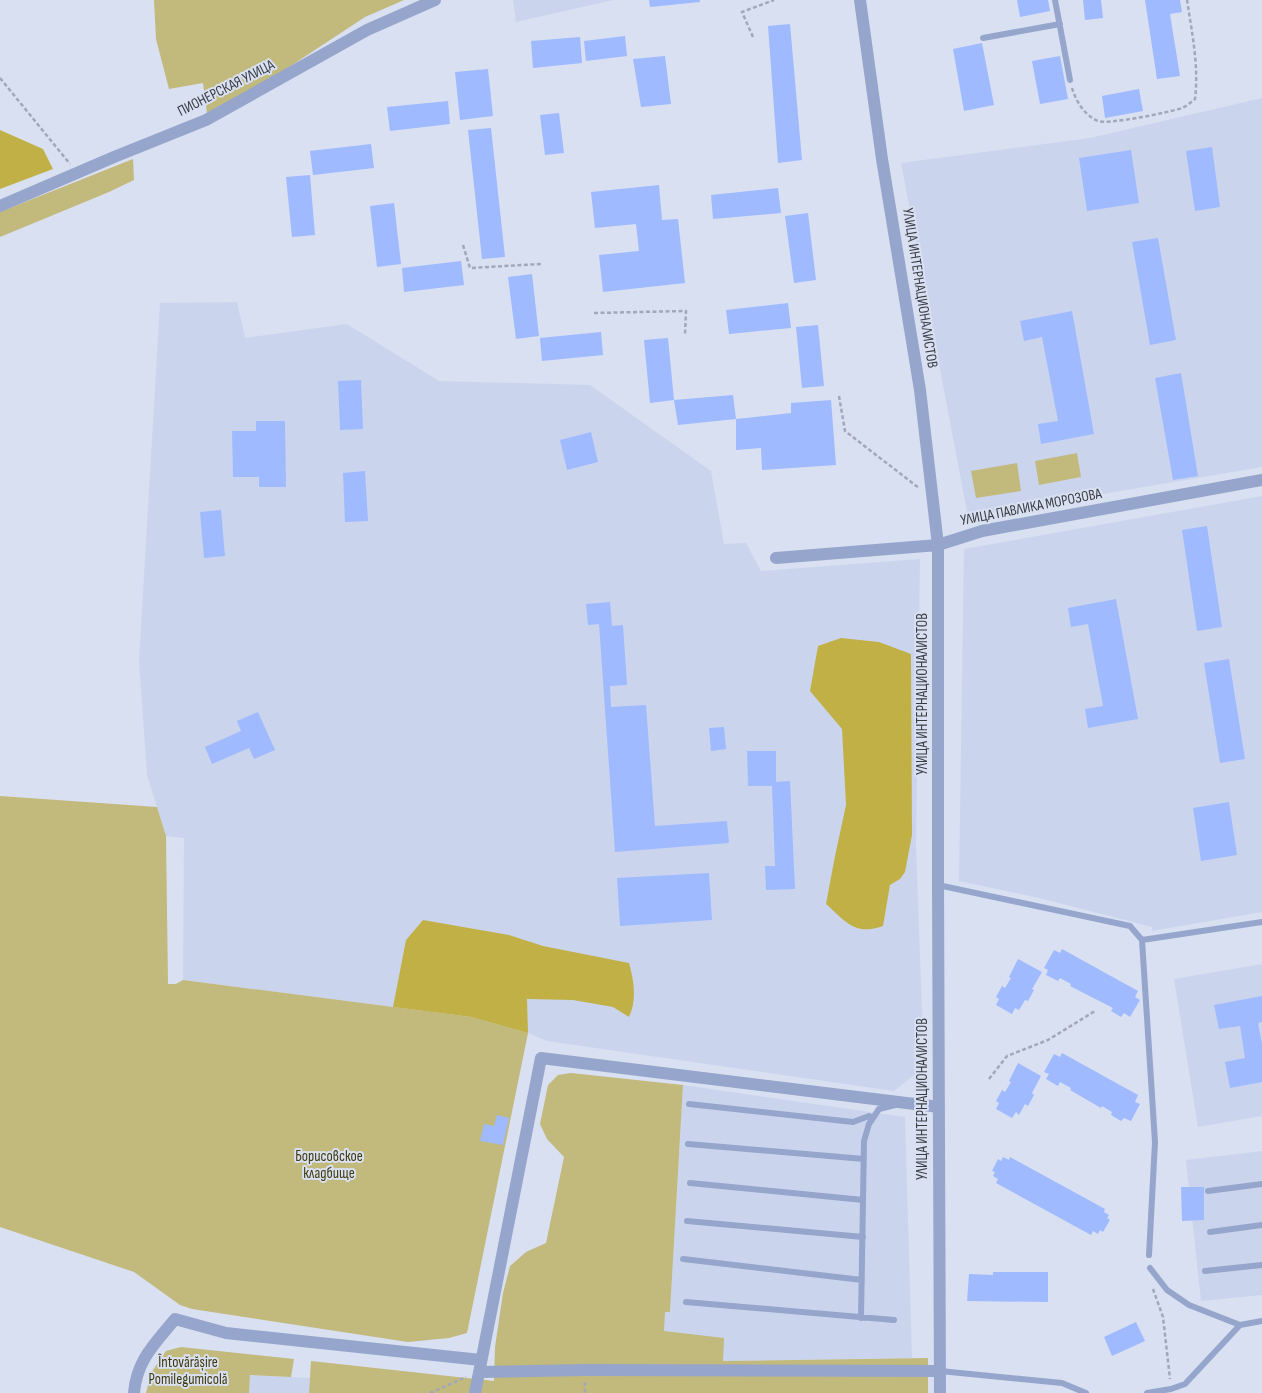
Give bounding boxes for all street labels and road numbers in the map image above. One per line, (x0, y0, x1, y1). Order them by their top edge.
street label: ПИОНЕРСКАЯ УЛИЦА (174, 55, 278, 121)
street label: УЛИЦА ИНТЕРНАЦИОНАЛИСТОВ (898, 207, 942, 370)
street label: УЛИЦА ПАВЛИКА МОРОЗОВА (959, 484, 1104, 530)
street label: УЛИЦА ИНТЕРНАЦИОНАЛИСТОВ (913, 613, 932, 775)
street label: УЛИЦА ИНТЕРНАЦИОНАЛИСТОВ (913, 1018, 932, 1180)

